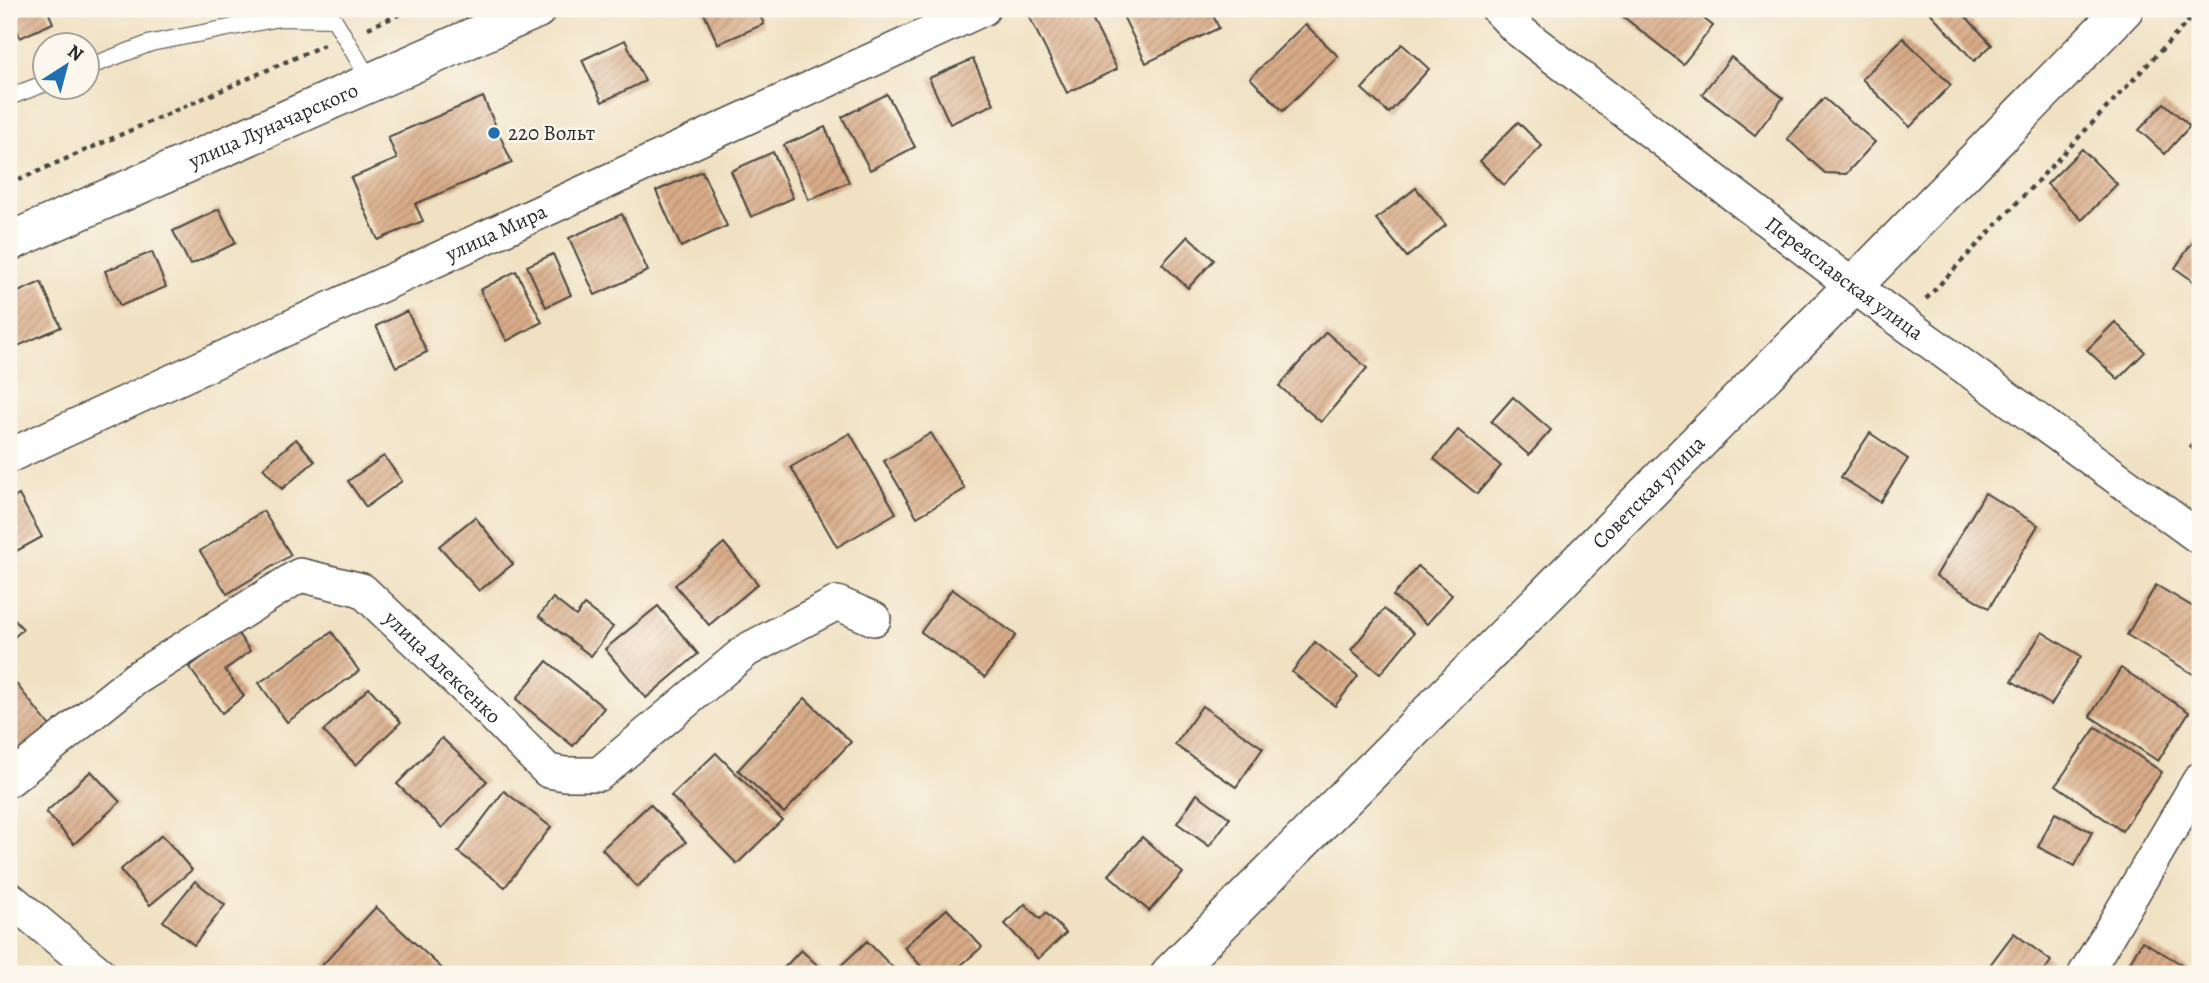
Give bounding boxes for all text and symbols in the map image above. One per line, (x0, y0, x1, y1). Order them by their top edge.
north arrow (32, 32, 102, 102)
text: N (62, 38, 89, 68)
street label: улица Луначарского (183, 76, 363, 175)
place label: 220 Вольт (508, 119, 595, 147)
marker: 220 Вольт (486, 125, 502, 141)
street label: улица Мира (440, 197, 552, 268)
street label: Переяславская улица (1759, 210, 1929, 347)
street label: Советская улица (1586, 429, 1711, 555)
street label: улица Алексенко (377, 604, 508, 730)

